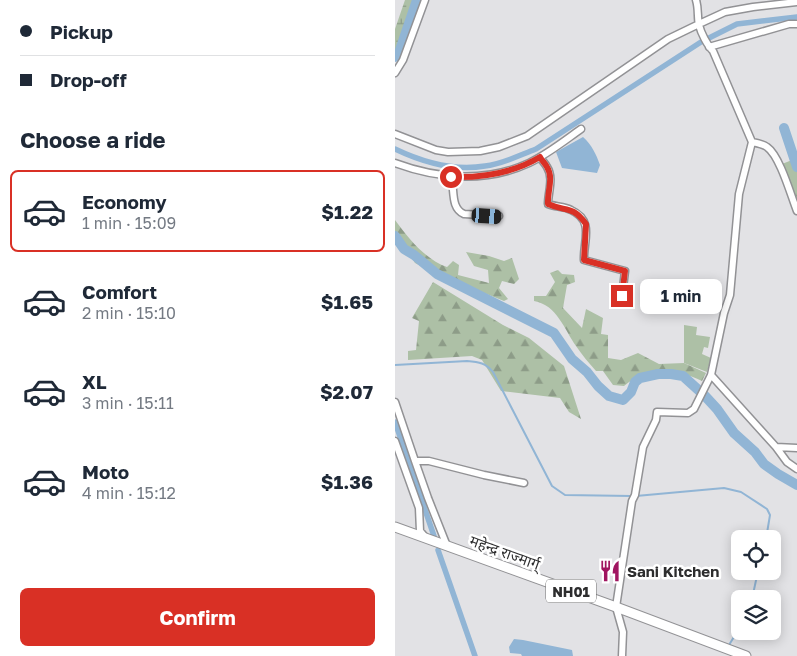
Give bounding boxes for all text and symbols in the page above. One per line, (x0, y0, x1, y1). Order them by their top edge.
text: Pickup (50, 20, 113, 43)
text: Drop-off (50, 68, 127, 91)
text: Choose a ride (20, 126, 166, 153)
route start (440, 166, 462, 188)
icon: car (22, 189, 67, 234)
text: Economy (82, 190, 167, 213)
text: $1.22 (321, 200, 373, 223)
car (471, 207, 502, 225)
text: 1 min · 15:09 (82, 213, 176, 233)
callout: 1 min (639, 278, 722, 314)
icon: car (22, 279, 67, 324)
text: Comfort (82, 280, 157, 303)
route end (611, 285, 633, 307)
text: 1 min (661, 286, 701, 306)
text: $1.65 (321, 290, 373, 313)
text: 2 min · 15:10 (82, 303, 176, 323)
icon: car (22, 369, 67, 414)
text: XL (82, 370, 107, 393)
text: $2.07 (320, 380, 373, 403)
text: 3 min · 15:11 (82, 393, 174, 413)
icon: car (22, 459, 67, 504)
text: Moto (82, 460, 129, 483)
text: $1.36 (321, 470, 373, 493)
text: 4 min · 15:12 (82, 483, 176, 503)
map controls (731, 530, 781, 640)
button: locate (731, 530, 781, 580)
street label: महेन्द्र राज्मार्ग् (467, 531, 544, 576)
restaurant icon: Sani Kitchen (597, 558, 623, 584)
place label: Sani Kitchen (627, 562, 719, 580)
road number: NH01 (546, 580, 596, 602)
button: Confirm (20, 588, 375, 646)
button: layers (731, 590, 781, 640)

